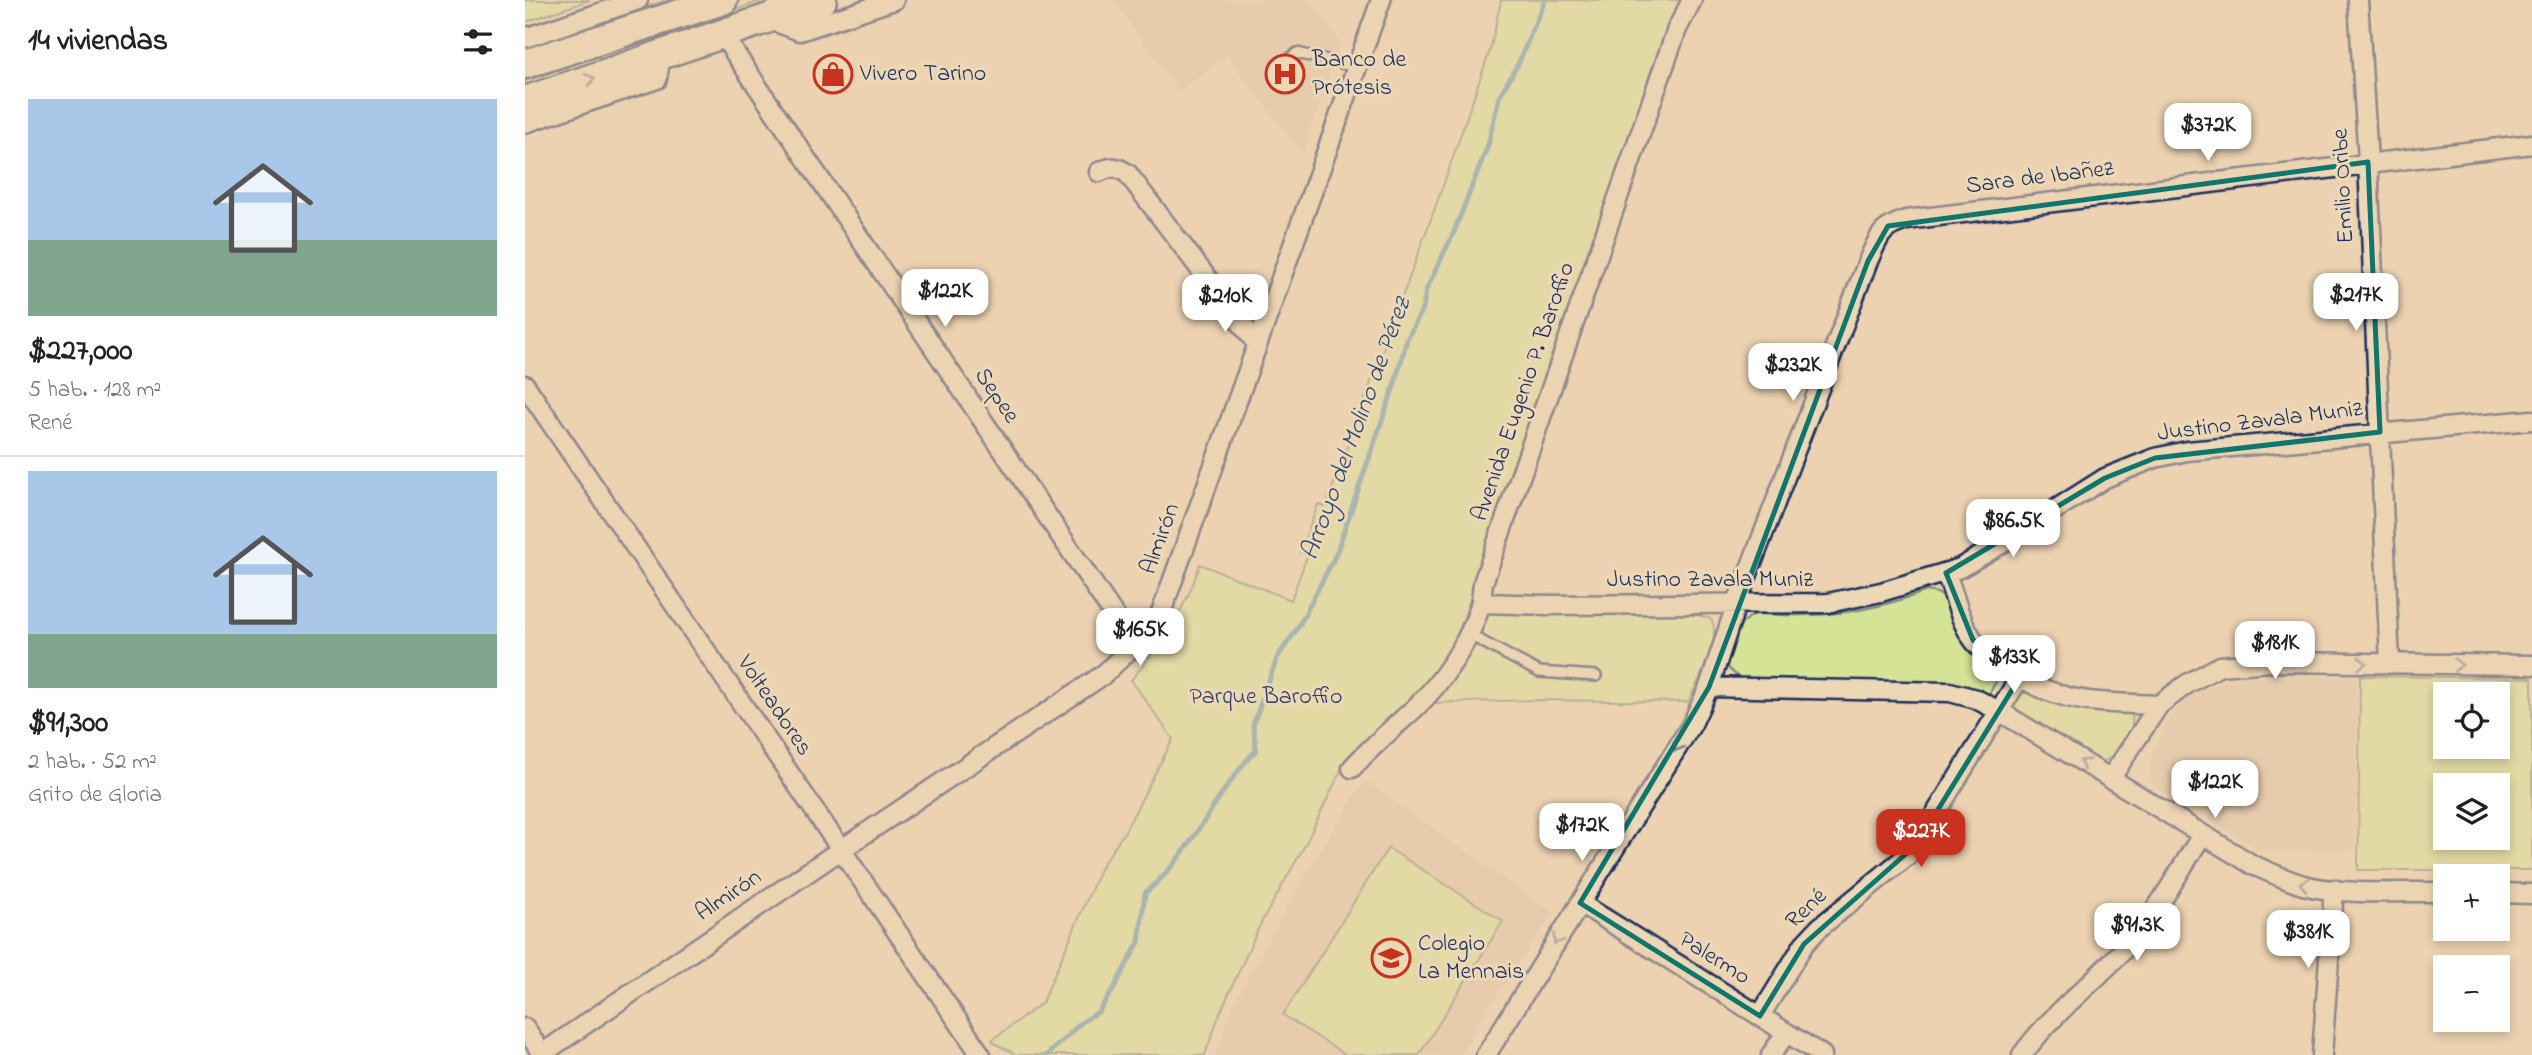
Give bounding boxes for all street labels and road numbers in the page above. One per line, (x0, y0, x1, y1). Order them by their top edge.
street label: Emilio Oribe (2323, 127, 2364, 244)
street label: Sara de Ibañez (1964, 151, 2117, 204)
street label: Avenida Eugenio P. Baroffio (1463, 258, 1585, 526)
street label: Sepee (965, 361, 1028, 431)
street label: Justino Zavala Muniz (2155, 392, 2366, 452)
street label: Almirón (1132, 498, 1190, 580)
street label: Justino Zavala Muniz (1607, 563, 1814, 598)
street label: Volteadores (727, 648, 821, 764)
street label: Almirón (689, 861, 769, 931)
street label: René (1778, 880, 1836, 938)
street label: Palermo (1671, 923, 1757, 995)

